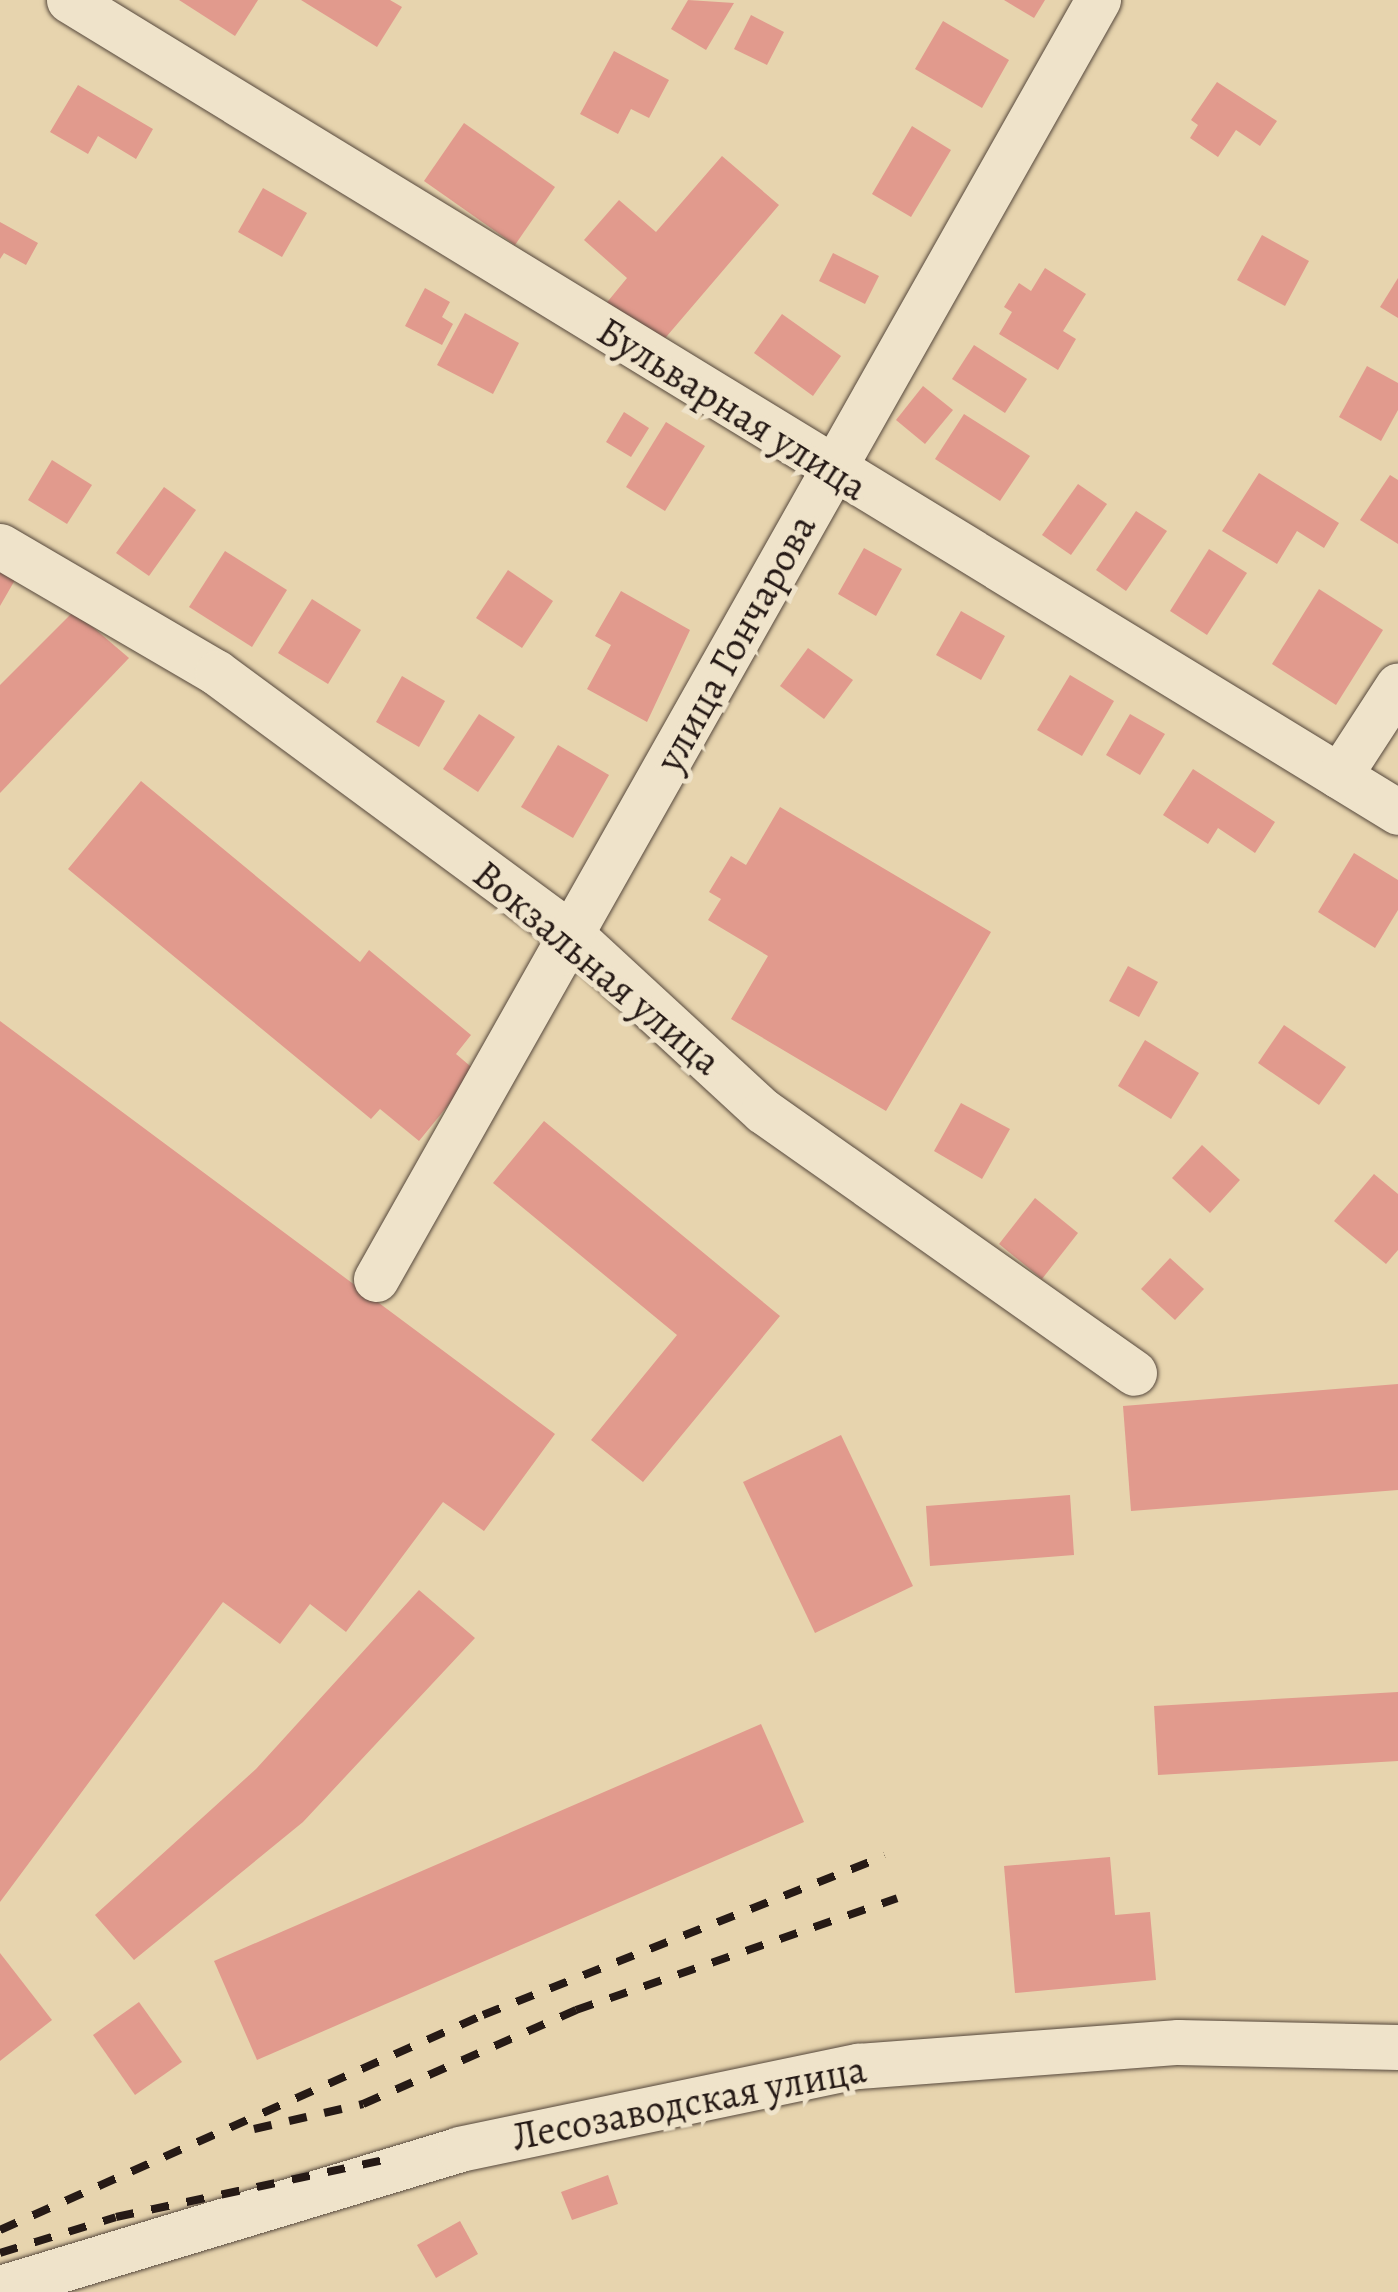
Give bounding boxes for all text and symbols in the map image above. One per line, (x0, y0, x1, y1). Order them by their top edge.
street label: Бульварная улица (588, 307, 876, 511)
street label: улица Гончарова (645, 506, 827, 780)
street label: Вокзальная улица (463, 850, 731, 1086)
street label: Лесозаводская улица (508, 2045, 870, 2161)

